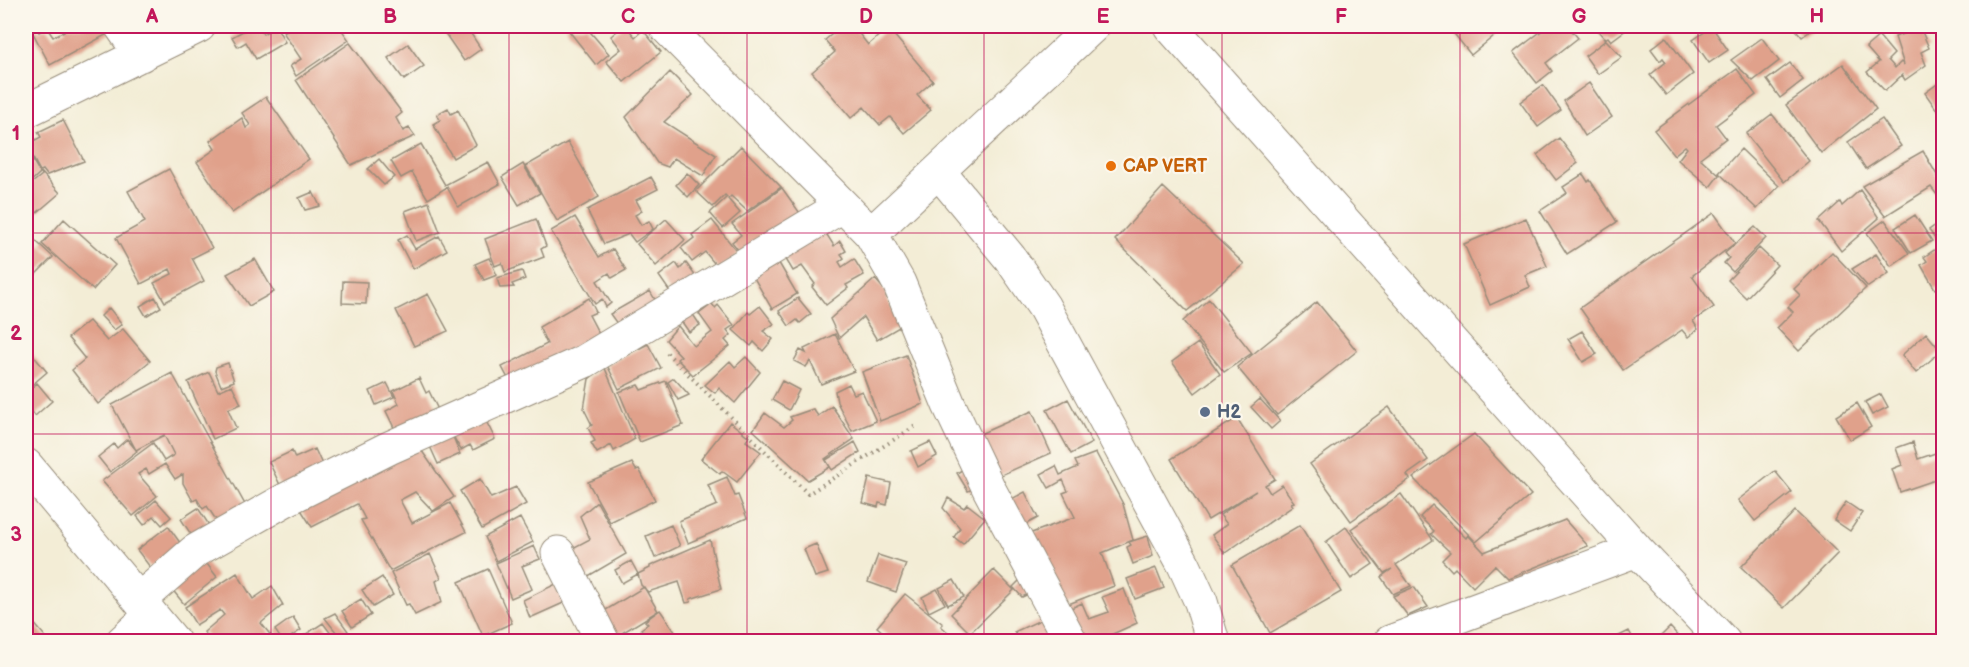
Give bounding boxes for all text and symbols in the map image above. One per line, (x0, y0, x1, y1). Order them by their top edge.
text: A (145, 5, 159, 29)
text: B (383, 5, 397, 29)
text: C (621, 5, 635, 29)
text: D (859, 5, 873, 29)
text: E (1097, 5, 1110, 29)
text: F (1335, 5, 1347, 29)
text: G (1572, 5, 1587, 29)
text: H (1810, 5, 1824, 29)
text: 1 (12, 122, 20, 146)
place label: CAP VERT (1123, 156, 1208, 177)
marker: CAP VERT (1104, 159, 1118, 173)
text: 2 (10, 322, 22, 346)
place label: H2 (1217, 402, 1241, 423)
marker: H2 (1198, 405, 1212, 419)
text: 3 (10, 523, 22, 547)

